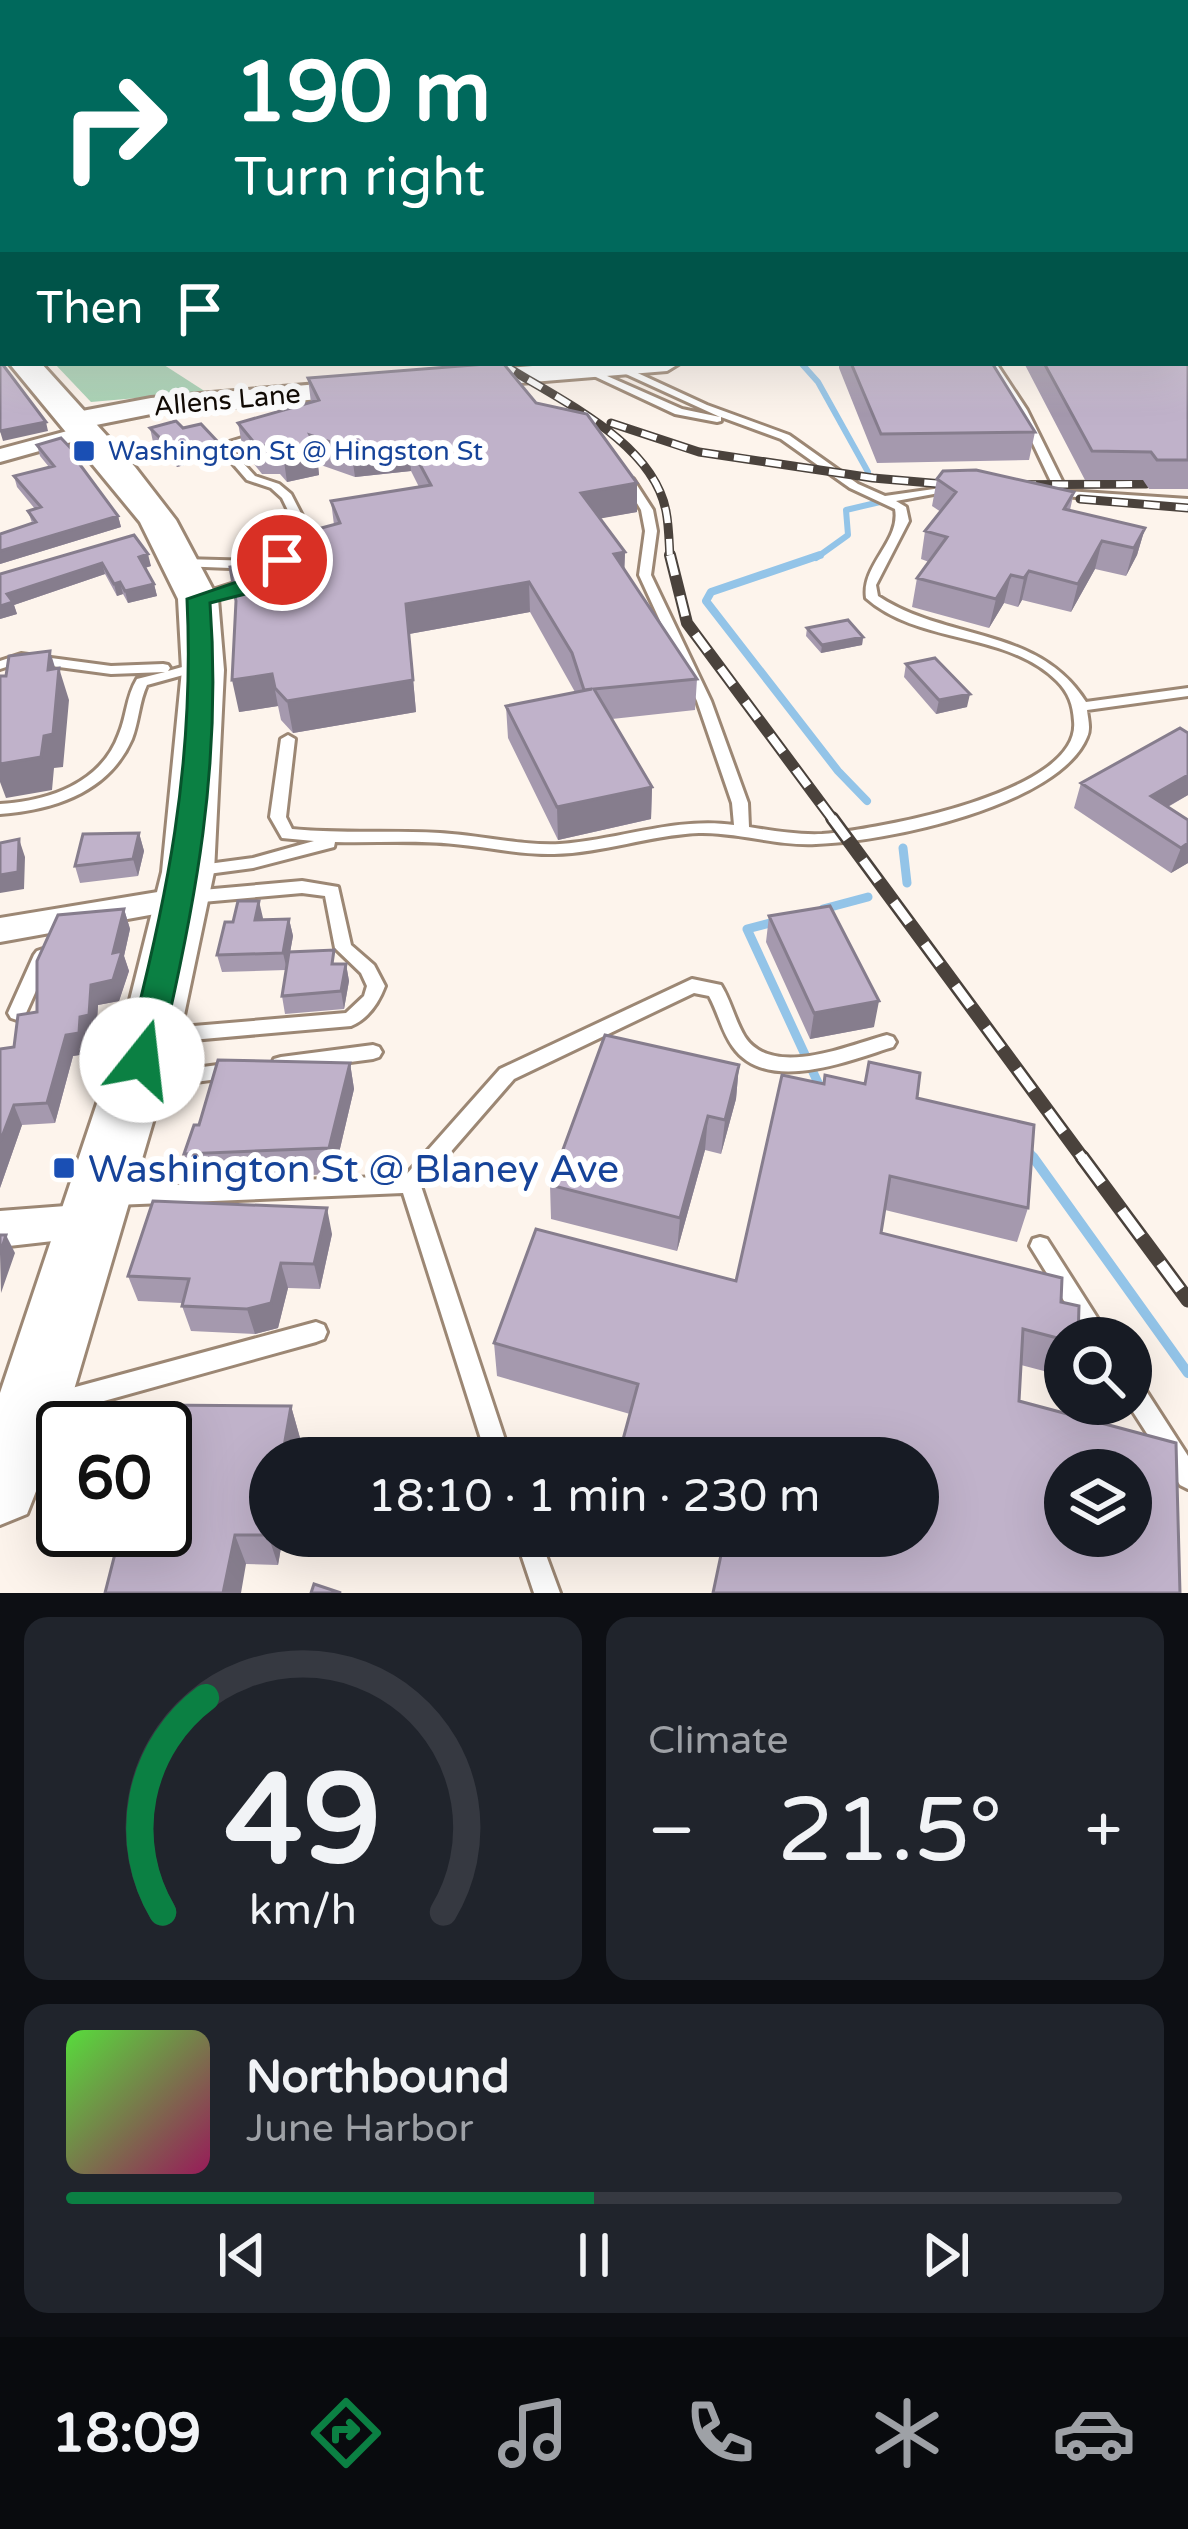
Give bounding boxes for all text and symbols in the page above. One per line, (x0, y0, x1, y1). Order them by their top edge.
text: 190 m (234, 43, 491, 144)
icon: right (36, 48, 192, 204)
text: Turn right (234, 145, 485, 210)
icon: arrive (167, 276, 233, 342)
text: Then (36, 282, 143, 336)
street label: Allens Lane (152, 378, 302, 423)
place label: Washington St @ Hingston St (108, 435, 483, 468)
marker: Washington St @ Hingston St (71, 438, 97, 464)
pin (231, 509, 333, 611)
icon: arrive (249, 527, 315, 593)
position arrow (79, 997, 205, 1123)
place label: Washington St @ Blaney Ave (88, 1146, 619, 1193)
marker: Washington St @ Blaney Ave (51, 1155, 77, 1181)
map controls (1044, 1317, 1152, 1557)
button: search (1044, 1317, 1152, 1425)
speed limit sign: 60 (36, 1401, 192, 1557)
button: layers (1044, 1449, 1152, 1557)
text: 18:10 · 1 min · 230 m (368, 1470, 820, 1524)
text: Climate (648, 1717, 788, 1764)
text: 49 (225, 1746, 381, 1897)
text: 21.5° (777, 1777, 1003, 1886)
text: − (648, 1791, 695, 1871)
text: + (1085, 1791, 1122, 1871)
text: km/h (249, 1884, 357, 1935)
text: Northbound (246, 2051, 510, 2105)
text: June Harbor (246, 2105, 473, 2152)
icon: previous (209, 2222, 275, 2288)
icon: pause (561, 2222, 627, 2288)
icon: next (913, 2222, 979, 2288)
icon: directions (304, 2391, 388, 2475)
icon: music (491, 2391, 575, 2475)
icon: phone (678, 2391, 762, 2475)
icon: climate (865, 2391, 949, 2475)
icon: car (1052, 2391, 1136, 2475)
text: 18:09 (52, 2401, 201, 2466)

